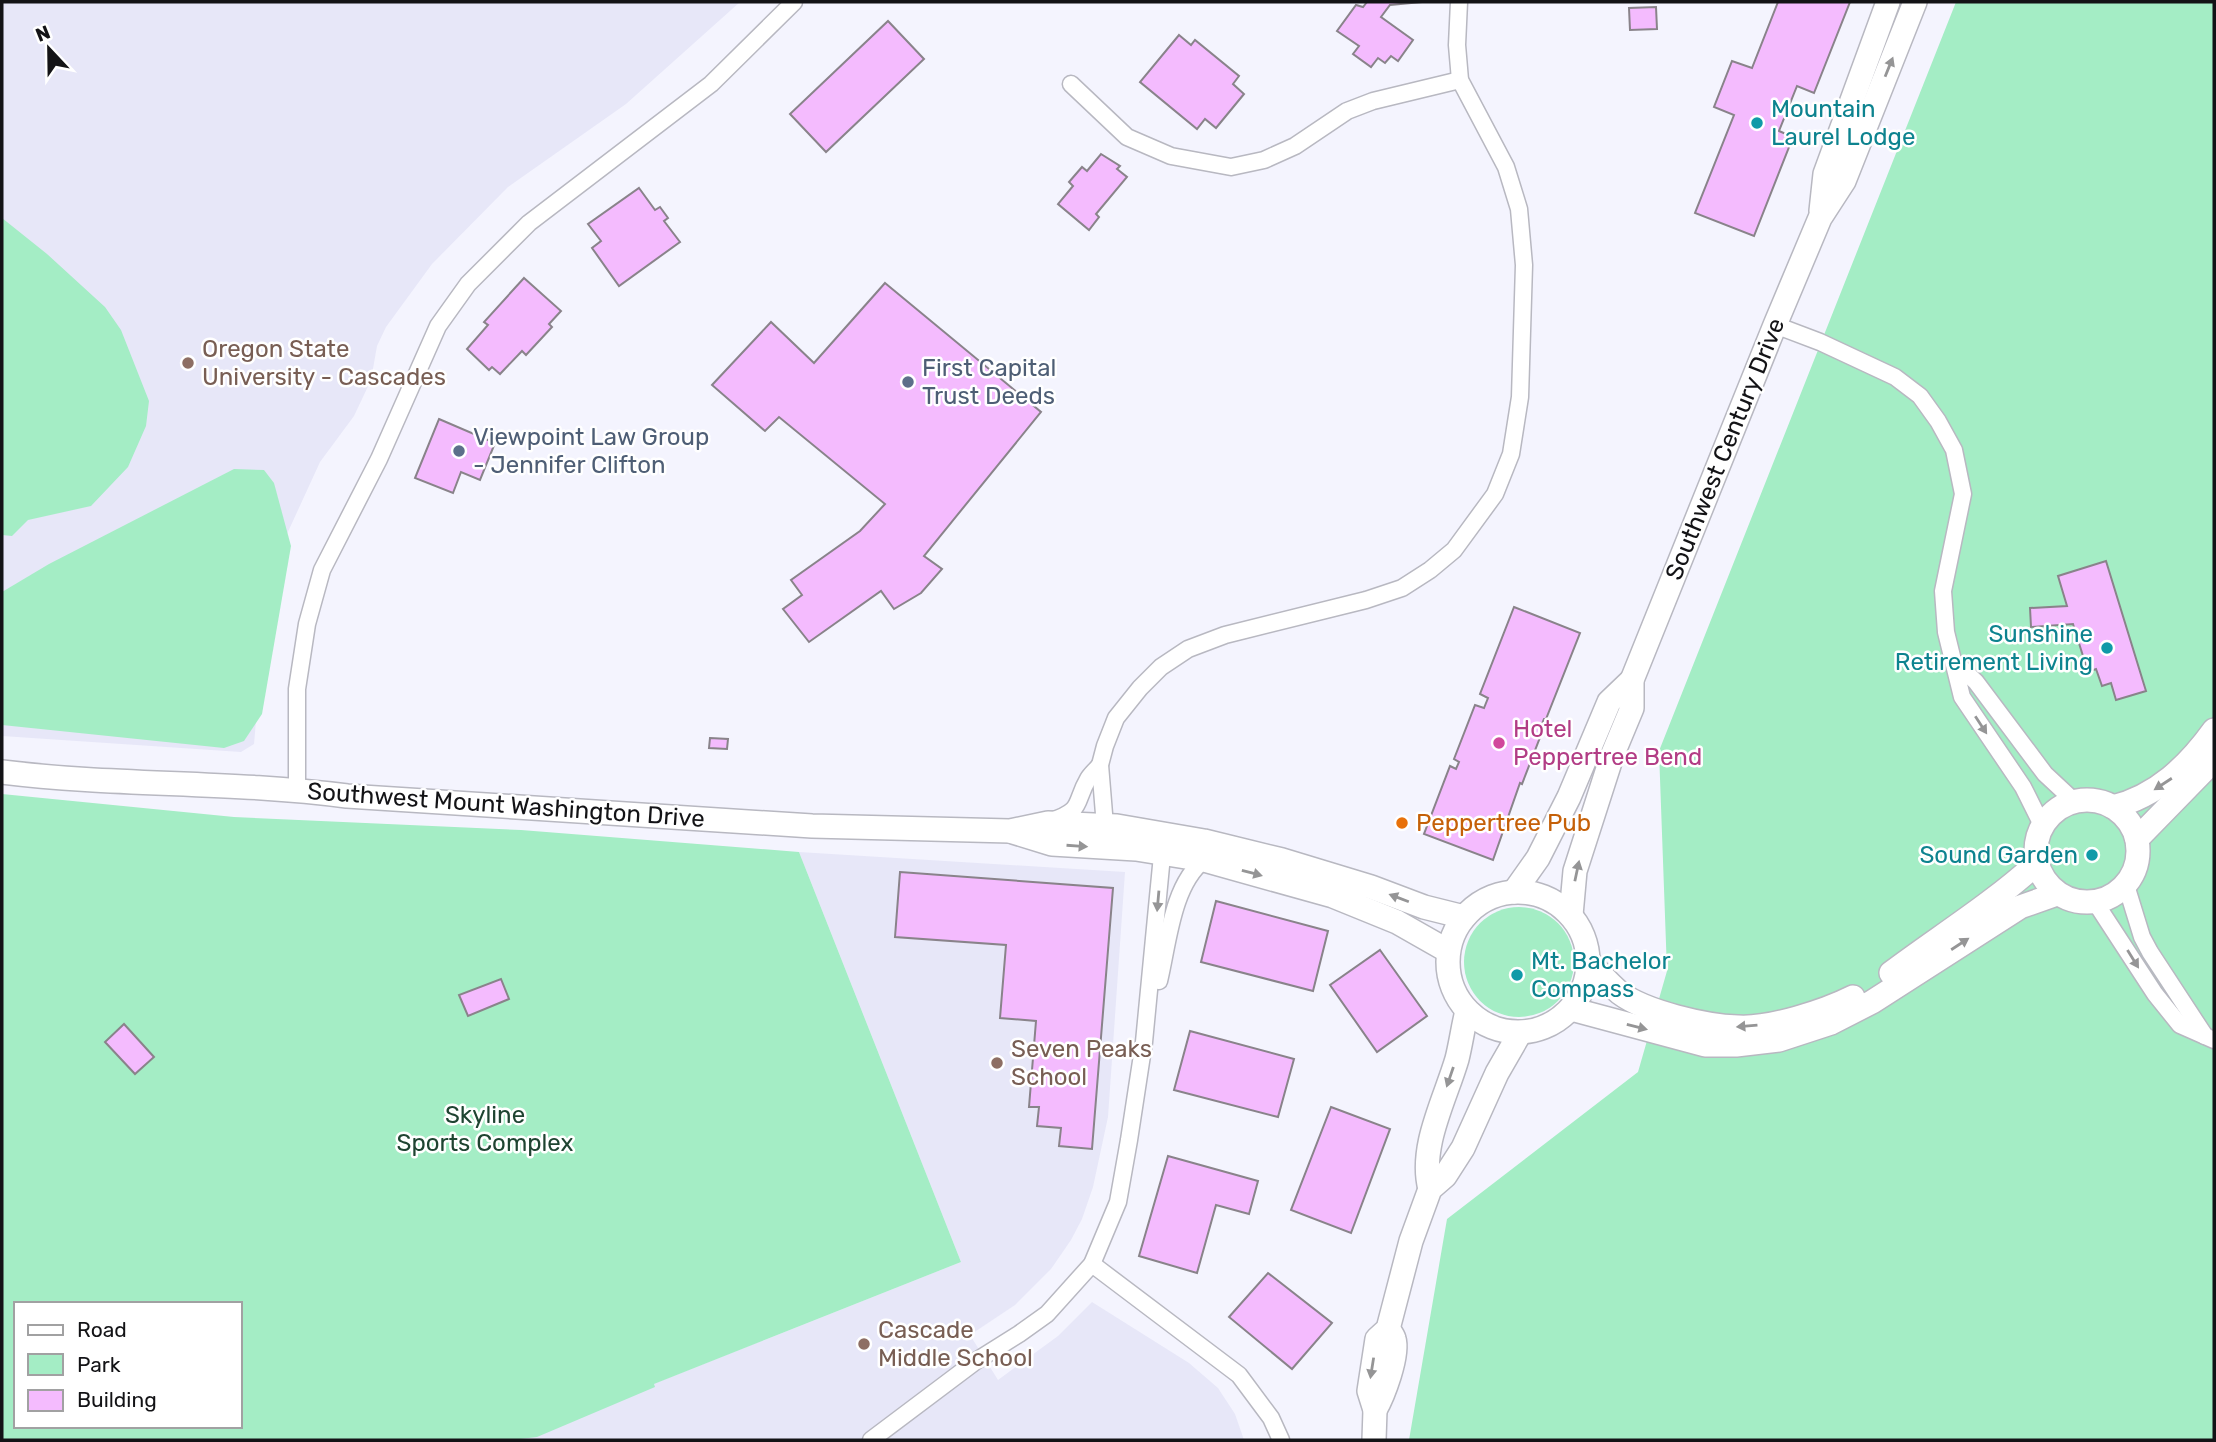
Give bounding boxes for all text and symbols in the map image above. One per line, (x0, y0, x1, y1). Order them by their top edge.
north arrow (14, 14, 84, 84)
text: N (32, 20, 53, 47)
one-way arrow (1883, 57, 1894, 78)
place label: Mountain Laurel Lodge (1771, 95, 1915, 151)
marker: Mountain Laurel Lodge (1749, 115, 1765, 131)
street label: Southwest Century Drive (1660, 314, 1790, 584)
place label: Oregon State University - Cascades (202, 335, 446, 391)
place label: First Capital Trust Deeds (922, 354, 1056, 410)
marker: Oregon State University - Cascades (180, 355, 196, 371)
marker: First Capital Trust Deeds (900, 374, 916, 390)
place label: Viewpoint Law Group - Jennifer Clifton (473, 423, 709, 479)
marker: Viewpoint Law Group - Jennifer Clifton (451, 443, 467, 459)
place label: Sunshine Retirement Living (1895, 620, 2093, 676)
marker: Sunshine Retirement Living (2099, 640, 2115, 656)
place label: Hotel Peppertree Bend (1513, 715, 1702, 771)
one-way arrow (1974, 716, 1988, 734)
marker: Hotel Peppertree Bend (1491, 735, 1507, 751)
street label: Southwest Mount Washington Drive (306, 777, 706, 833)
one-way arrow (2153, 778, 2173, 791)
place label: Peppertree Pub (1416, 809, 1591, 837)
marker: Peppertree Pub (1394, 815, 1410, 831)
one-way arrow (1066, 841, 1088, 852)
place label: Sound Garden (1919, 841, 2078, 869)
marker: Sound Garden (2084, 847, 2100, 863)
one-way arrow (1571, 860, 1582, 882)
one-way arrow (1241, 868, 1263, 879)
one-way arrow (1152, 890, 1163, 912)
one-way arrow (1388, 892, 1409, 903)
one-way arrow (1950, 938, 1969, 951)
place label: Mt. Bachelor Compass (1531, 947, 1671, 1003)
one-way arrow (2126, 949, 2139, 969)
marker: Mt. Bachelor Compass (1509, 967, 1525, 983)
one-way arrow (1736, 1021, 1758, 1032)
one-way arrow (1626, 1022, 1648, 1033)
place label: Seven Peaks School (1011, 1035, 1152, 1091)
marker: Seven Peaks School (989, 1055, 1005, 1071)
one-way arrow (1444, 1067, 1455, 1088)
park label: Skyline Sports Complex (397, 1101, 574, 1157)
legend (14, 1302, 242, 1428)
place label: Cascade Middle School (878, 1316, 1033, 1372)
text: Road (77, 1317, 127, 1342)
marker: Cascade Middle School (856, 1336, 872, 1352)
text: Park (77, 1352, 121, 1377)
one-way arrow (1366, 1357, 1377, 1379)
text: Building (77, 1387, 157, 1412)

